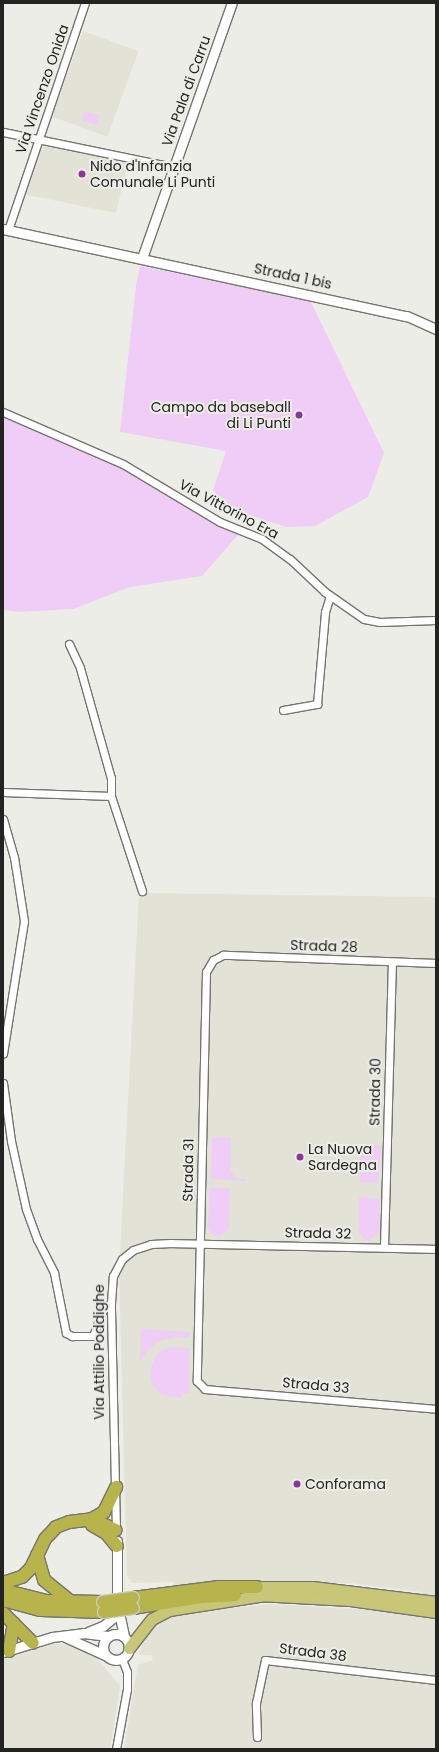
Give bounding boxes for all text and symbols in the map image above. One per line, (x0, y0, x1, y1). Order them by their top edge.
street label: Via Vincenzo Onida (12, 22, 72, 156)
street label: Via Pala di Carru (158, 33, 214, 149)
place label: Nido d'Infanzia Comunale Li Punti (90, 158, 215, 190)
marker: Nido d'Infanzia Comunale Li Punti (77, 169, 87, 179)
street label: Strada 1 bis (253, 260, 333, 292)
place label: Campo da baseball di Li Punti (151, 399, 291, 432)
marker: Campo da baseball di Li Punti (294, 410, 304, 420)
street label: Via Vittorino Era (176, 476, 282, 542)
street label: Strada 28 (290, 936, 358, 956)
street label: Strada 30 (366, 1058, 384, 1126)
street label: Strada 31 (179, 1138, 197, 1202)
place label: La Nuova Sardegna (308, 1141, 377, 1174)
marker: La Nuova Sardegna (295, 1152, 305, 1162)
street label: Strada 32 (284, 1224, 352, 1242)
street label: Via Attilio Poddighe (91, 1284, 107, 1420)
street label: Strada 33 (282, 1374, 350, 1396)
place label: Conforama (305, 1476, 386, 1492)
marker: Conforama (292, 1479, 302, 1489)
street label: Strada 38 (278, 1640, 348, 1664)

